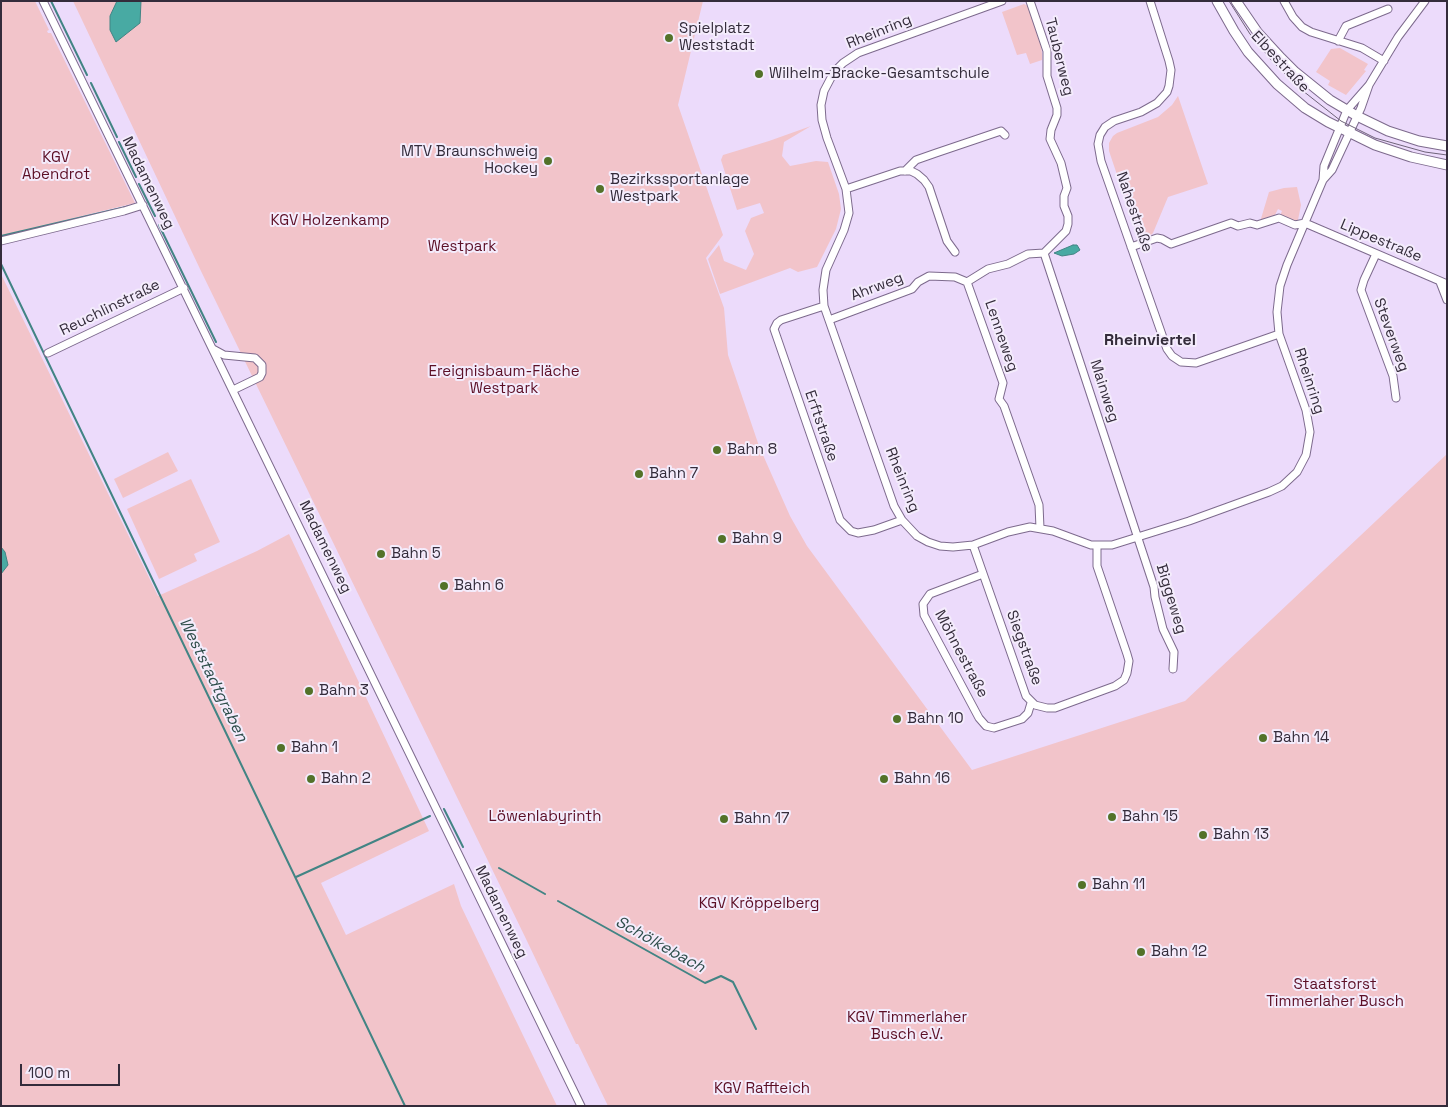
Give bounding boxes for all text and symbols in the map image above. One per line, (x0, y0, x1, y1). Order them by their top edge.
street label: Rheinring (844, 11, 914, 53)
street label: Tauberweg (1041, 16, 1077, 98)
place label: Spielplatz Weststadt (679, 20, 755, 55)
street label: Elbestraße (1247, 27, 1313, 97)
marker: Spielplatz Weststadt (663, 32, 675, 44)
place label: Wilhelm-Bracke-Gesamtschule (769, 65, 990, 83)
marker: Wilhelm-Bracke-Gesamtschule (753, 68, 765, 80)
street label: Madamenweg (118, 134, 178, 232)
place label: MTV Braunschweig Hockey (401, 143, 538, 178)
park label: KGV Abendrot (22, 149, 90, 184)
marker: MTV Braunschweig Hockey (542, 155, 554, 167)
street label: Nahestraße (1112, 170, 1156, 254)
place label: Bezirkssportanlage Westpark (610, 171, 749, 206)
marker: Bezirkssportanlage Westpark (594, 183, 606, 195)
park label: KGV Holzenkamp (271, 212, 389, 230)
street label: Lippestraße (1337, 216, 1425, 266)
park label: Westpark (428, 238, 496, 256)
street label: Ahrweg (848, 269, 906, 305)
street label: Reuchlinstraße (57, 276, 163, 340)
street label: Steverweg (1369, 296, 1413, 374)
street label: Lenneweg (980, 298, 1022, 374)
district label: Rheinviertel (1104, 331, 1196, 351)
street label: Rheinring (1290, 346, 1328, 416)
street label: Mainweg (1085, 357, 1123, 425)
park label: Ereignisbaum-Fläche Westpark (428, 363, 580, 398)
street label: Erftstraße (800, 388, 842, 464)
place label: Bahn 8 (727, 441, 777, 459)
marker: Bahn 8 (711, 444, 723, 456)
street label: Rheinring (881, 445, 923, 515)
place label: Bahn 7 (649, 465, 698, 483)
marker: Bahn 7 (633, 468, 645, 480)
street label: Madamenweg (295, 498, 355, 596)
place label: Bahn 9 (732, 530, 782, 548)
marker: Bahn 9 (716, 533, 728, 545)
place label: Bahn 5 (391, 545, 441, 563)
marker: Bahn 5 (375, 548, 387, 560)
street label: Biggeweg (1152, 562, 1190, 636)
place label: Bahn 6 (454, 577, 504, 595)
marker: Bahn 6 (438, 580, 450, 592)
street label: Möhnestraße (930, 607, 992, 701)
street label: Siegstraße (1002, 608, 1046, 688)
water label: Weststadtgraben (175, 615, 251, 745)
place label: Bahn 3 (319, 682, 369, 700)
marker: Bahn 3 (303, 685, 315, 697)
place label: Bahn 10 (907, 710, 964, 728)
marker: Bahn 10 (891, 713, 903, 725)
place label: Bahn 14 (1273, 729, 1329, 747)
marker: Bahn 14 (1257, 732, 1269, 744)
place label: Bahn 1 (291, 739, 338, 757)
marker: Bahn 1 (275, 742, 287, 754)
place label: Bahn 2 (321, 770, 371, 788)
place label: Bahn 16 (894, 770, 950, 788)
marker: Bahn 2 (305, 773, 317, 785)
marker: Bahn 16 (878, 773, 890, 785)
park label: Löwenlabyrinth (489, 808, 601, 826)
place label: Bahn 15 (1122, 808, 1178, 826)
place label: Bahn 17 (734, 810, 790, 828)
marker: Bahn 15 (1106, 811, 1118, 823)
marker: Bahn 17 (718, 813, 730, 825)
place label: Bahn 13 (1213, 826, 1269, 844)
marker: Bahn 13 (1197, 829, 1209, 841)
street label: Madamenweg (471, 863, 531, 961)
place label: Bahn 11 (1092, 876, 1145, 894)
marker: Bahn 11 (1076, 879, 1088, 891)
park label: KGV Kröppelberg (699, 895, 819, 913)
water label: Schölkebach (612, 913, 708, 977)
place label: Bahn 12 (1151, 943, 1207, 961)
marker: Bahn 12 (1135, 946, 1147, 958)
park label: Staatsforst Timmerlaher Busch (1266, 976, 1404, 1011)
park label: KGV Timmerlaher Busch e.V. (847, 1009, 967, 1044)
scale bar (22, 1054, 122, 1086)
text: 100 m (28, 1063, 70, 1082)
park label: KGV Raffteich (714, 1080, 810, 1098)

